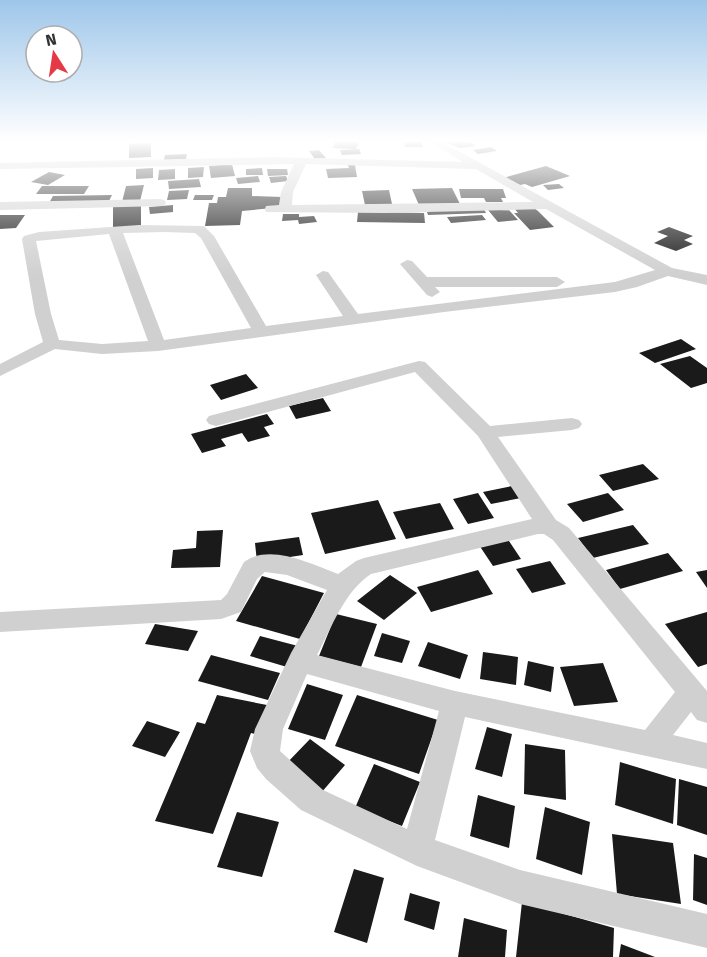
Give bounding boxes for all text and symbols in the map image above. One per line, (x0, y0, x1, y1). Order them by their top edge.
north arrow (24, 24, 84, 84)
text: N (44, 29, 58, 50)

